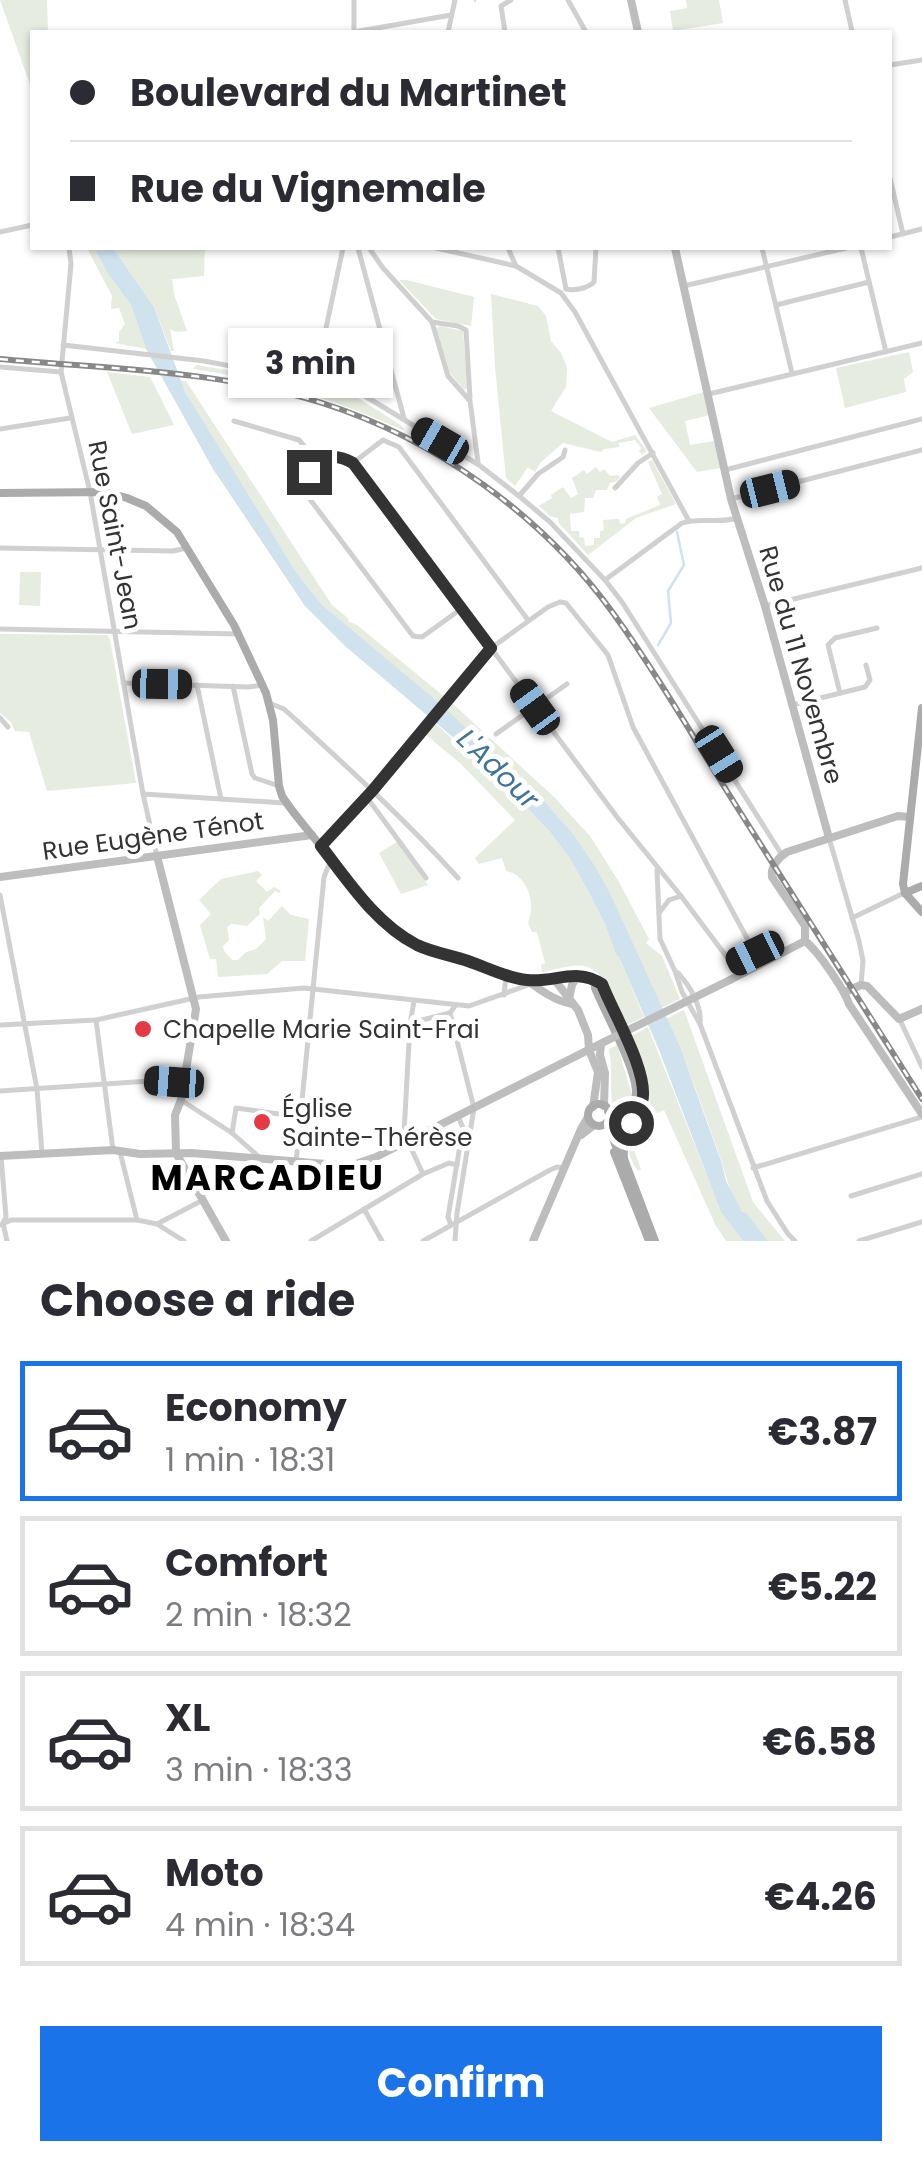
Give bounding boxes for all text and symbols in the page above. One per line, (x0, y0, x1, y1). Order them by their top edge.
text: Boulevard du Martinet (130, 66, 567, 119)
text: Rue du Vignemale (130, 162, 486, 215)
callout: 3 min (226, 327, 392, 397)
text: 3 min (265, 340, 356, 385)
car (407, 413, 473, 469)
street label: Rue Saint-Jean (80, 438, 150, 632)
route end (287, 450, 332, 495)
car (737, 467, 803, 511)
street label: Rue du 11 Novembre (750, 542, 852, 788)
car (132, 668, 192, 700)
car (505, 674, 565, 740)
water label: L'Adour (448, 720, 548, 818)
car (690, 721, 748, 787)
street label: Rue Eugène Ténot (40, 803, 266, 869)
car (721, 926, 789, 980)
place label: Chapelle Marie Saint-Frai (163, 1012, 480, 1047)
marker: Chapelle Marie Saint-Frai (132, 1018, 154, 1040)
car (143, 1065, 205, 1099)
place label: Église Sainte-Thérèse (282, 1091, 473, 1155)
route start (609, 1101, 654, 1146)
marker: Église Sainte-Thérèse (251, 1111, 273, 1133)
district label: MARCADIEU (150, 1153, 386, 1202)
text: Choose a ride (40, 1269, 355, 1332)
text: Economy (165, 1381, 347, 1434)
icon: car (45, 1386, 135, 1476)
text: €3.87 (768, 1405, 877, 1458)
text: 1 min · 18:31 (165, 1437, 335, 1482)
text: Comfort (165, 1536, 328, 1589)
icon: car (45, 1541, 135, 1631)
text: €5.22 (768, 1560, 877, 1613)
text: 2 min · 18:32 (165, 1592, 352, 1637)
text: XL (165, 1691, 210, 1744)
icon: car (45, 1696, 135, 1786)
text: €6.58 (763, 1715, 877, 1768)
text: 3 min · 18:33 (165, 1747, 353, 1792)
text: Moto (165, 1846, 264, 1899)
icon: car (45, 1851, 135, 1941)
text: €4.26 (764, 1870, 877, 1923)
text: 4 min · 18:34 (165, 1902, 355, 1947)
button: Confirm (40, 2026, 882, 2141)

